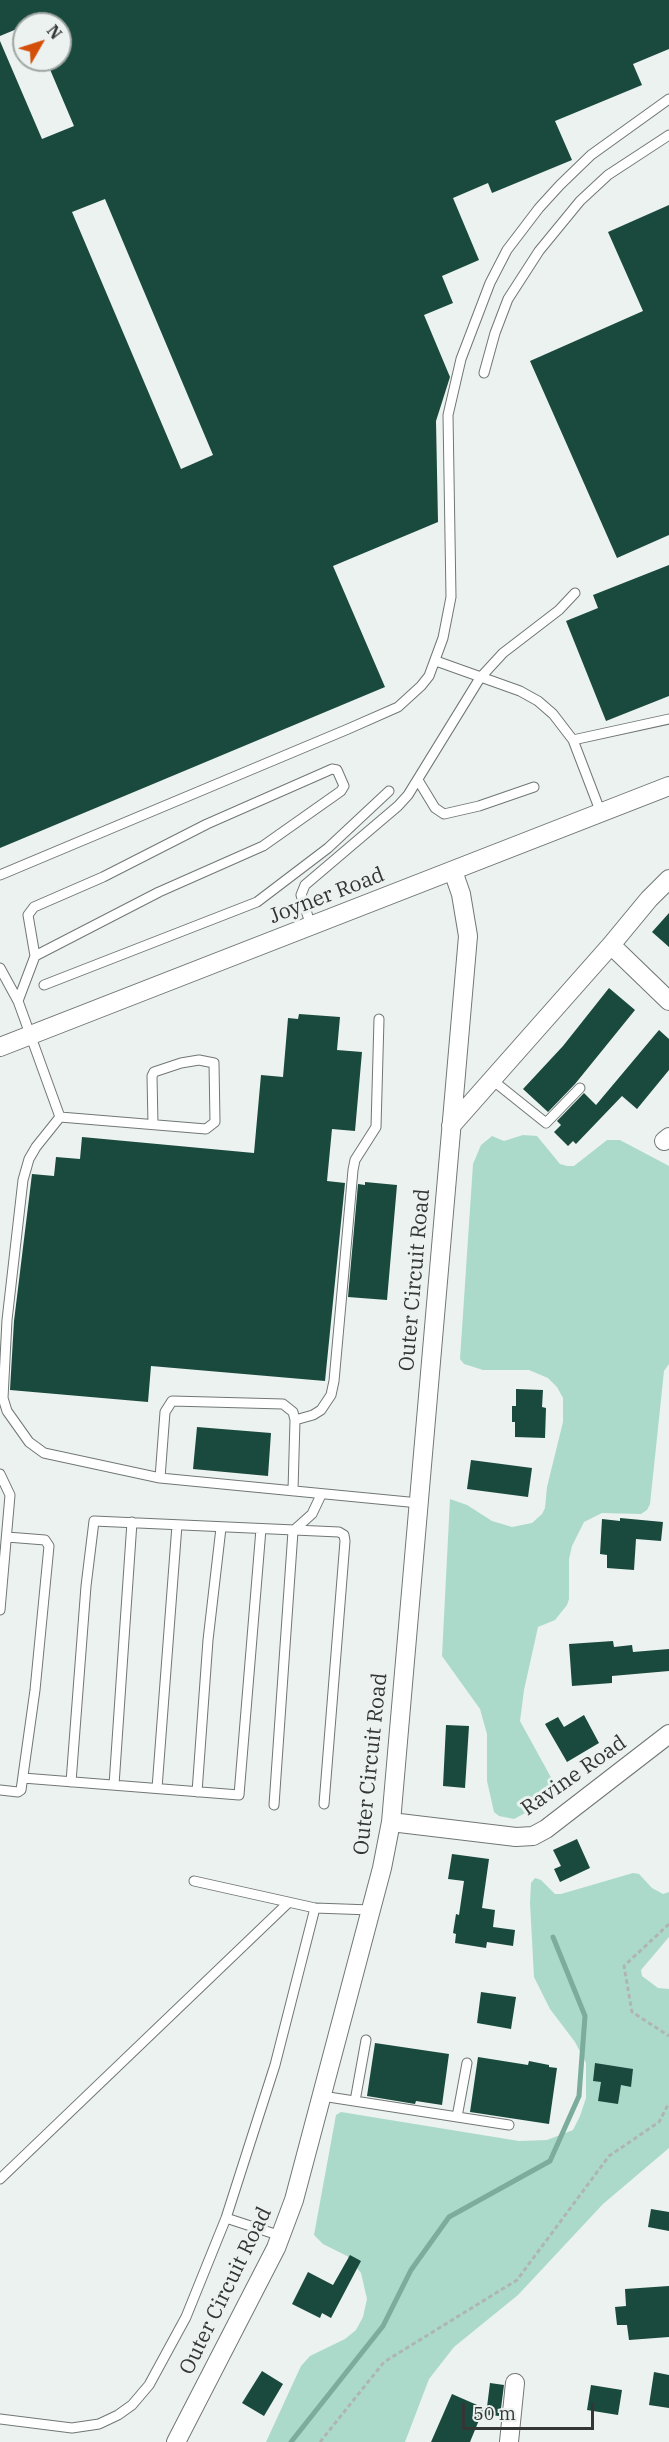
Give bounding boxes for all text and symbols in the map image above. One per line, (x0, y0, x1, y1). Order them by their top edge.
north arrow (12, 12, 72, 72)
text: N (43, 21, 66, 43)
street label: Joyner Road (266, 863, 388, 929)
street label: Outer Circuit Road (394, 1188, 436, 1372)
street label: Outer Circuit Road (349, 1672, 393, 1856)
street label: Ravine Road (516, 1730, 632, 1822)
street label: Outer Circuit Road (175, 2203, 277, 2379)
scale bar (465, 2391, 597, 2429)
text: 50 m (473, 2402, 516, 2425)

